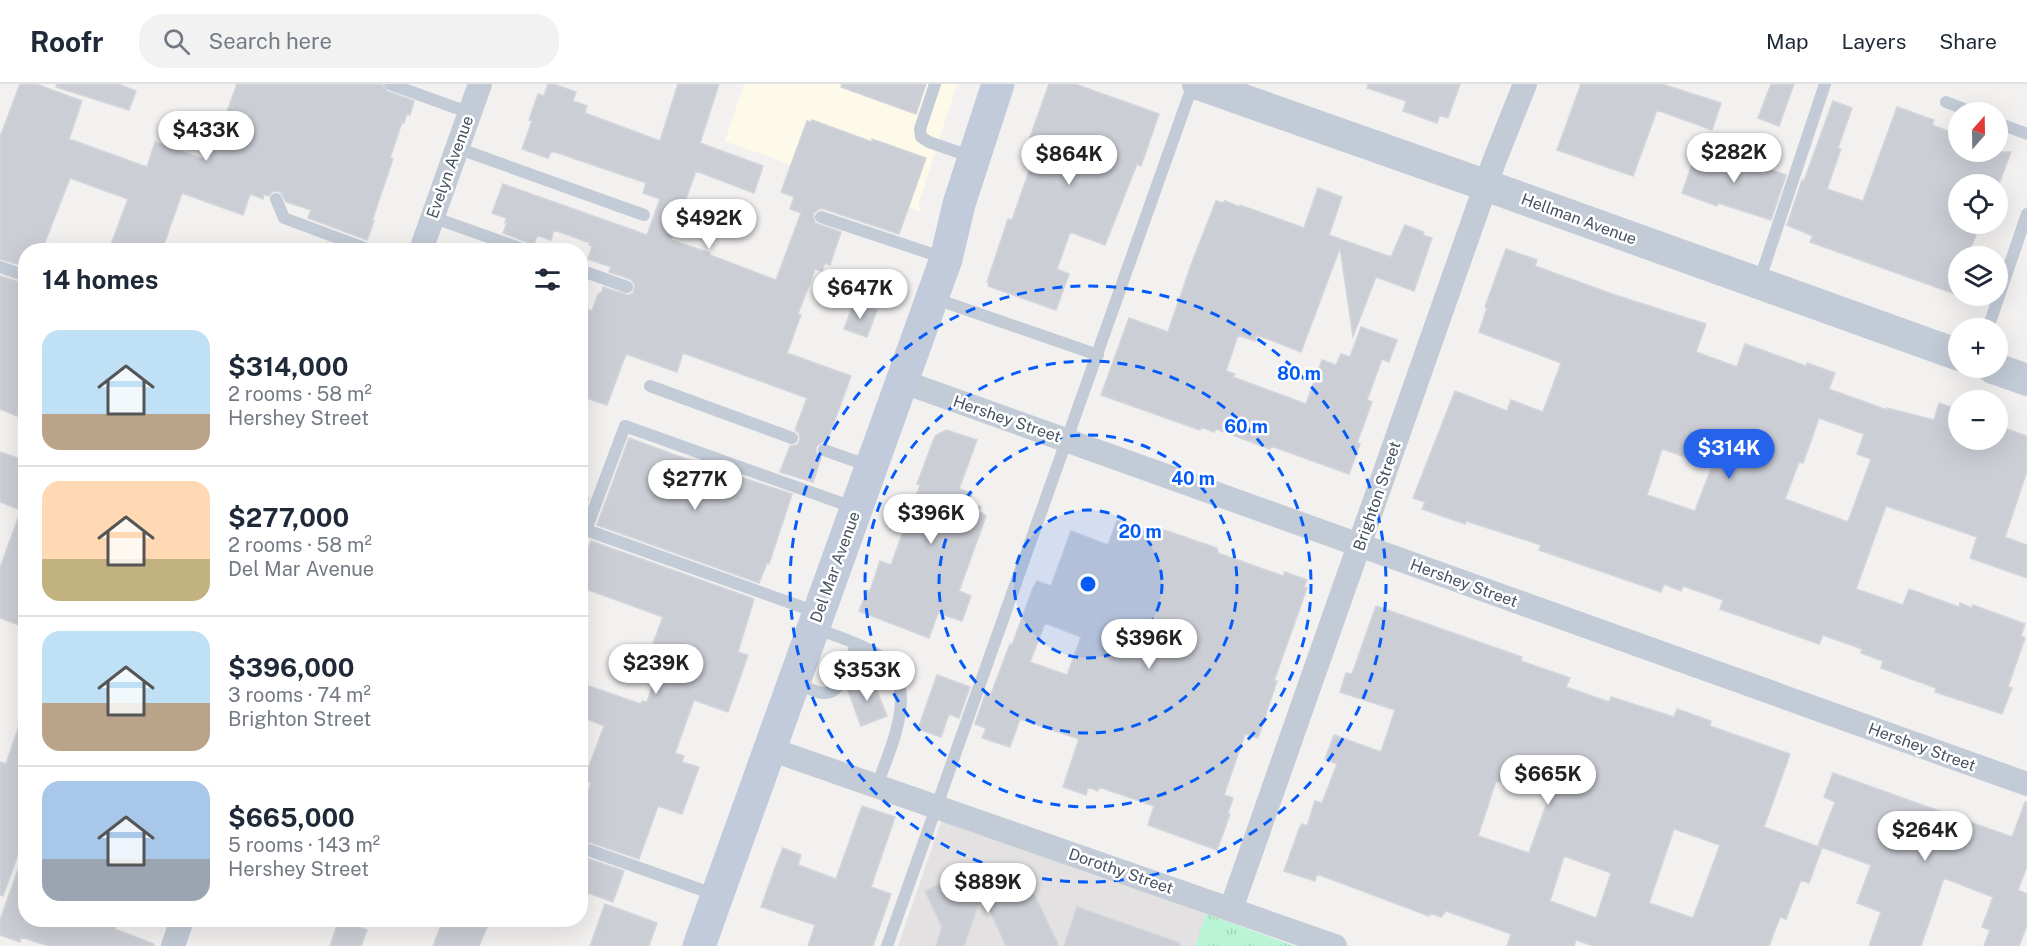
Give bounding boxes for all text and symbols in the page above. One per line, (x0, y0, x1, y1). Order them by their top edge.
search box (139, 14, 559, 68)
text: Roofr (30, 25, 103, 58)
icon: search (160, 25, 193, 58)
text: Search here (208, 28, 332, 54)
text: Map (1766, 29, 1809, 54)
text: Layers (1842, 29, 1906, 54)
text: Share (1939, 29, 1997, 54)
north arrow (1948, 102, 2008, 162)
map controls (1948, 102, 2008, 450)
pin: $433K (164, 111, 248, 162)
street label: Evelyn Avenue (423, 113, 477, 221)
text: $433K (172, 118, 240, 142)
pin: $282K (1692, 133, 1776, 184)
pin: $864K (1027, 135, 1111, 186)
text: $282K (1701, 140, 1767, 164)
text: $864K (1035, 142, 1103, 166)
button: locate (1948, 174, 2008, 234)
street label: Hellman Avenue (1519, 189, 1639, 249)
pin: $492K (667, 199, 751, 250)
text: $492K (676, 206, 742, 230)
button: layers (1948, 246, 2008, 306)
icon: filters (531, 263, 564, 296)
text: 14 homes (42, 264, 158, 295)
pin: $647K (818, 269, 902, 320)
text: $647K (827, 276, 893, 300)
button: + (1948, 318, 2008, 378)
text: $314,000 (228, 351, 348, 382)
icon: home (90, 354, 162, 426)
text: 80 m (1277, 363, 1321, 384)
text: 2 rooms · 58 m² (228, 382, 372, 406)
button: − (1948, 390, 2008, 450)
street label: Hershey Street (951, 392, 1063, 446)
text: Hershey Street (228, 406, 369, 430)
text: 60 m (1224, 416, 1268, 437)
pin: $314K (1687, 429, 1771, 480)
text: $314K (1698, 436, 1760, 460)
street label: Brighton Street (1349, 439, 1405, 553)
pin: $277K (653, 460, 737, 511)
text: $277K (662, 467, 728, 491)
text: 40 m (1171, 468, 1215, 489)
pin: $396K (889, 494, 973, 545)
text: $396K (897, 501, 965, 525)
text: $277,000 (228, 502, 349, 533)
icon: home (90, 505, 162, 577)
street label: Del Mar Avenue (806, 509, 864, 625)
text: 20 m (1118, 521, 1162, 542)
text: 2 rooms · 58 m² (228, 533, 372, 557)
street label: Hershey Street (1408, 555, 1520, 611)
text: Del Mar Avenue (228, 557, 374, 581)
centre of rings (1078, 574, 1098, 594)
pin: $396K (1107, 619, 1191, 670)
text: $396K (1115, 626, 1183, 650)
pin: $239K (614, 644, 698, 695)
text: $239K (622, 651, 690, 675)
pin: $353K (825, 651, 909, 702)
text: $396,000 (228, 652, 354, 683)
icon: home (90, 655, 162, 727)
text: $353K (833, 658, 901, 682)
text: 3 rooms · 74 m² (228, 683, 371, 707)
text: Brighton Street (228, 707, 371, 731)
street label: Hershey Street (1866, 719, 1978, 775)
pin: $665K (1506, 755, 1590, 806)
text: $665K (1514, 762, 1582, 786)
text: $665,000 (228, 802, 355, 833)
icon: home (90, 805, 162, 877)
pin: $264K (1883, 811, 1967, 862)
text: $264K (1892, 818, 1958, 842)
text: 5 rooms · 143 m² (228, 833, 380, 857)
street label: Dorothy Street (1066, 844, 1176, 898)
text: Hershey Street (228, 857, 369, 881)
pin: $889K (946, 863, 1030, 914)
text: $889K (954, 870, 1022, 894)

